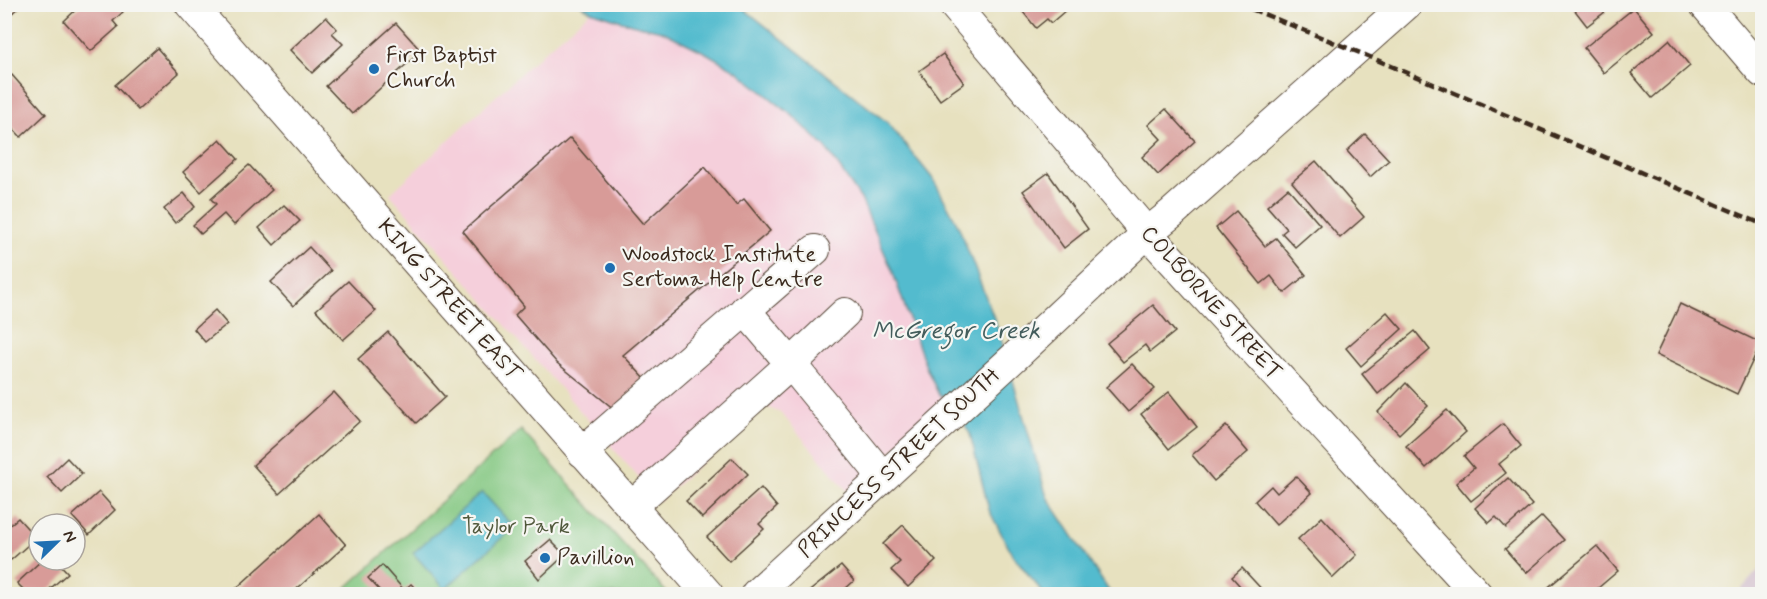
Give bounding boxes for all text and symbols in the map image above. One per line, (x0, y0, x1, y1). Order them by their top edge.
place label: First Baptist Church (386, 42, 497, 95)
marker: First Baptist Church (367, 62, 381, 76)
street label: KING STREET EAST (371, 213, 528, 388)
street label: COLBORNE STREET (1134, 220, 1288, 386)
place label: Woodstock Institute Sertoma Help Centre (622, 241, 823, 294)
marker: Woodstock Institute Sertoma Help Centre (603, 261, 617, 275)
water label: McGregor Creek (872, 316, 1040, 350)
street label: PRINCESS STREET SOUTH (792, 362, 1006, 564)
north arrow (27, 512, 87, 572)
park label: Taylor Park (462, 513, 570, 541)
text: N (58, 527, 81, 546)
place label: Pavillion (557, 544, 634, 572)
marker: Pavillion (538, 551, 552, 565)

